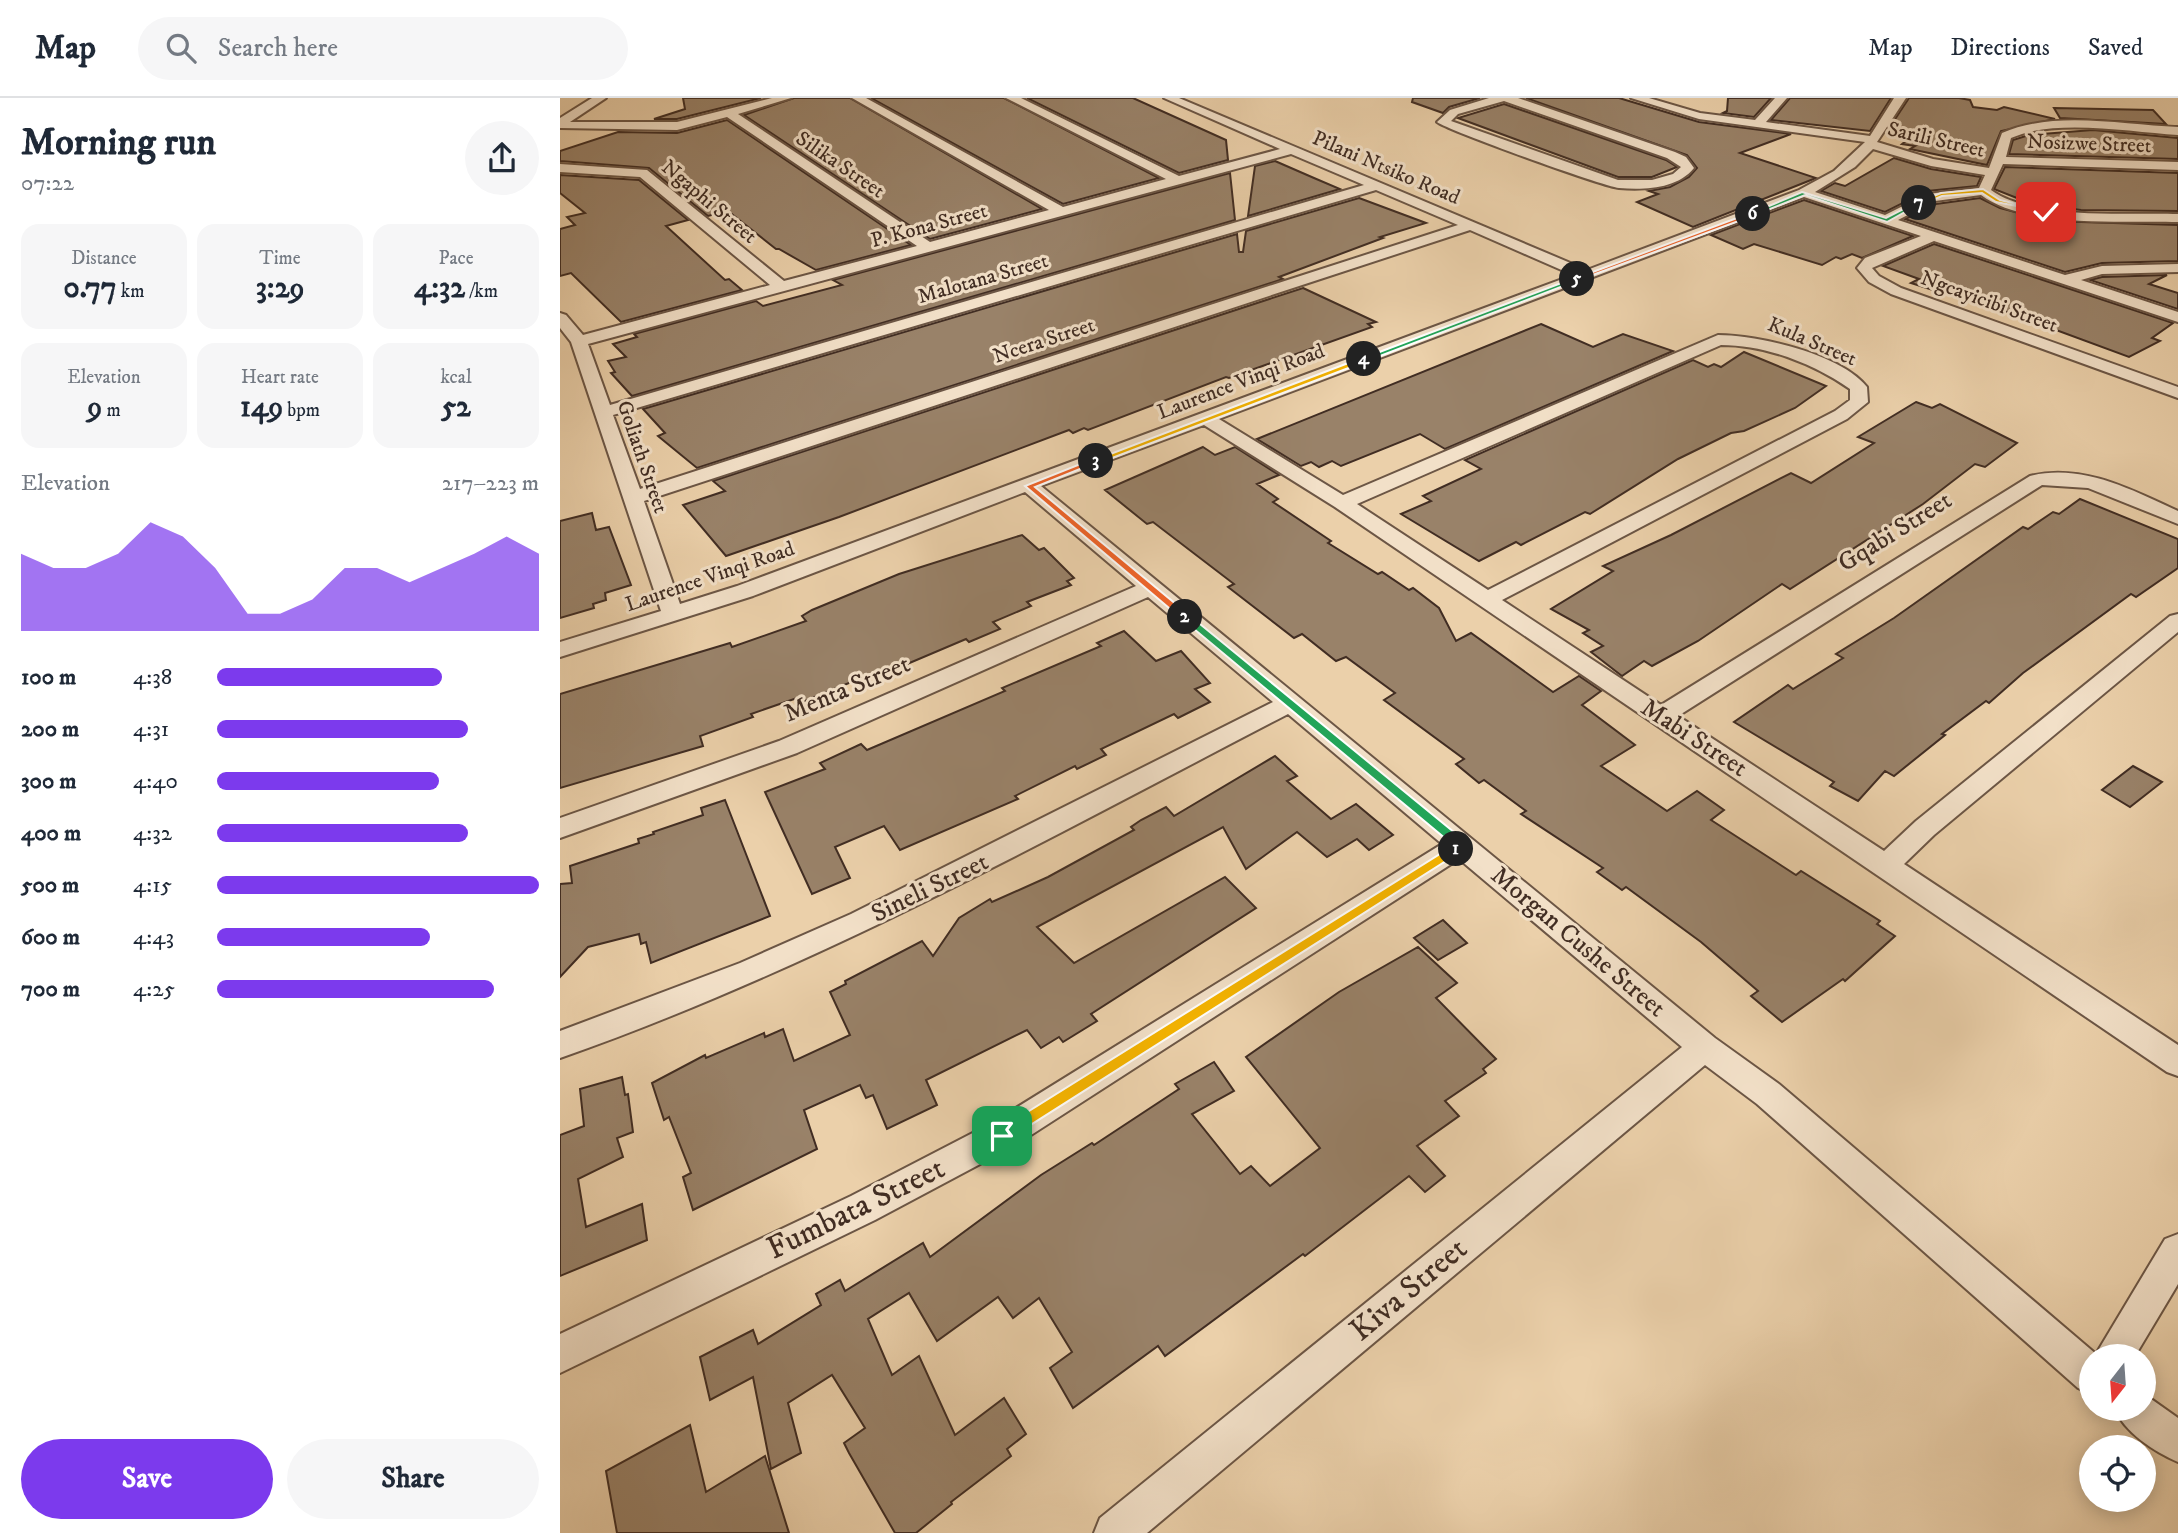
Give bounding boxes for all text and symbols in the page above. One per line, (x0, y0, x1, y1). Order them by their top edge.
search box (138, 17, 628, 80)
text: Map (35, 28, 96, 69)
icon: search (162, 29, 200, 67)
text: Search here (218, 32, 338, 65)
text: Map (1868, 33, 1913, 63)
text: Directions (1951, 33, 2050, 63)
text: Saved (2088, 33, 2143, 63)
street label: Sarili Street (1885, 116, 1987, 164)
text: Morning run (21, 119, 216, 167)
button: share (465, 121, 539, 195)
street label: Pilani Ntsiko Road (1308, 125, 1464, 211)
street label: Silika Street (791, 126, 890, 204)
street label: Nosizwe Street (2026, 129, 2152, 159)
street label: Ngaphi Street (656, 154, 762, 250)
text: 07:22 (21, 169, 74, 198)
pin (2016, 182, 2076, 242)
pin: 7 (1902, 186, 1936, 220)
text: 7 (1913, 191, 1924, 214)
icon: check (2027, 193, 2065, 231)
pin: 6 (1736, 197, 1770, 232)
street label: P. Kona Street (868, 198, 990, 254)
text: 6 (1748, 202, 1757, 225)
text: Distance (71, 247, 137, 270)
text: Time (259, 247, 301, 270)
text: Pace (438, 247, 474, 270)
street label: Malotana Street (915, 248, 1051, 310)
pin: 5 (1560, 262, 1594, 296)
street label: Ngcayicibi Street (1917, 265, 2061, 339)
text: 5 (1572, 267, 1581, 290)
text: 0.77 (64, 270, 117, 307)
text: 3:29 (256, 270, 304, 307)
text: 4:32 (414, 270, 465, 307)
text: km (117, 280, 144, 303)
text: /km (465, 280, 498, 303)
street label: Ncera Street (990, 312, 1098, 370)
street label: Kula Street (1764, 312, 1861, 372)
street label: Laurence Vinqi Road (1154, 338, 1329, 426)
pin: 4 (1346, 342, 1382, 376)
text: 4 (1358, 347, 1369, 370)
text: Elevation (67, 366, 141, 389)
text: Heart rate (241, 366, 319, 389)
text: kcal (440, 366, 472, 389)
text: 9 (87, 389, 102, 426)
text: 149 (240, 389, 283, 426)
text: 52 (441, 389, 471, 426)
street label: Goliath Street (611, 397, 673, 517)
text: m (102, 399, 121, 422)
text: bpm (283, 399, 320, 422)
pin: 3 (1078, 444, 1114, 478)
text: 3 (1092, 449, 1099, 472)
text: Elevation (21, 469, 110, 498)
text: 217–223 m (442, 469, 539, 498)
street label: Gqabi Street (1832, 484, 1958, 580)
street label: Laurence Vinqi Road (622, 536, 798, 618)
pin: 2 (1168, 600, 1202, 634)
text: 2 (1180, 605, 1189, 628)
street label: Menta Street (779, 648, 915, 730)
text: 100 m (21, 663, 76, 692)
text: 4:38 (133, 663, 172, 692)
street label: Mabi Street (1634, 691, 1754, 785)
text: 200 m (21, 715, 79, 744)
text: 4:31 (133, 715, 169, 744)
text: 300 m (21, 767, 77, 796)
text: 4:40 (133, 767, 178, 796)
text: 400 m (21, 819, 81, 848)
text: 4:32 (133, 819, 172, 848)
pin: 1 (1438, 832, 1474, 866)
text: 1 (1452, 837, 1459, 860)
street label: Sineli Street (866, 846, 994, 930)
street label: Morgan Cushe Street (1484, 859, 1672, 1025)
text: 500 m (21, 871, 79, 900)
text: 4:15 (133, 871, 172, 900)
text: 600 m (21, 923, 80, 952)
text: 4:43 (133, 923, 174, 952)
text: 700 m (21, 975, 80, 1004)
text: 4:25 (133, 975, 175, 1004)
pin (972, 1106, 1032, 1166)
icon: arrive (983, 1117, 1021, 1155)
street label: Fumbata Street (760, 1149, 952, 1269)
street label: Kiva Street (1342, 1229, 1476, 1351)
north arrow (2079, 1344, 2156, 1421)
map controls (2079, 1344, 2156, 1512)
button: locate (2079, 1435, 2156, 1512)
button: Save (21, 1439, 273, 1519)
button: Share (287, 1439, 539, 1519)

